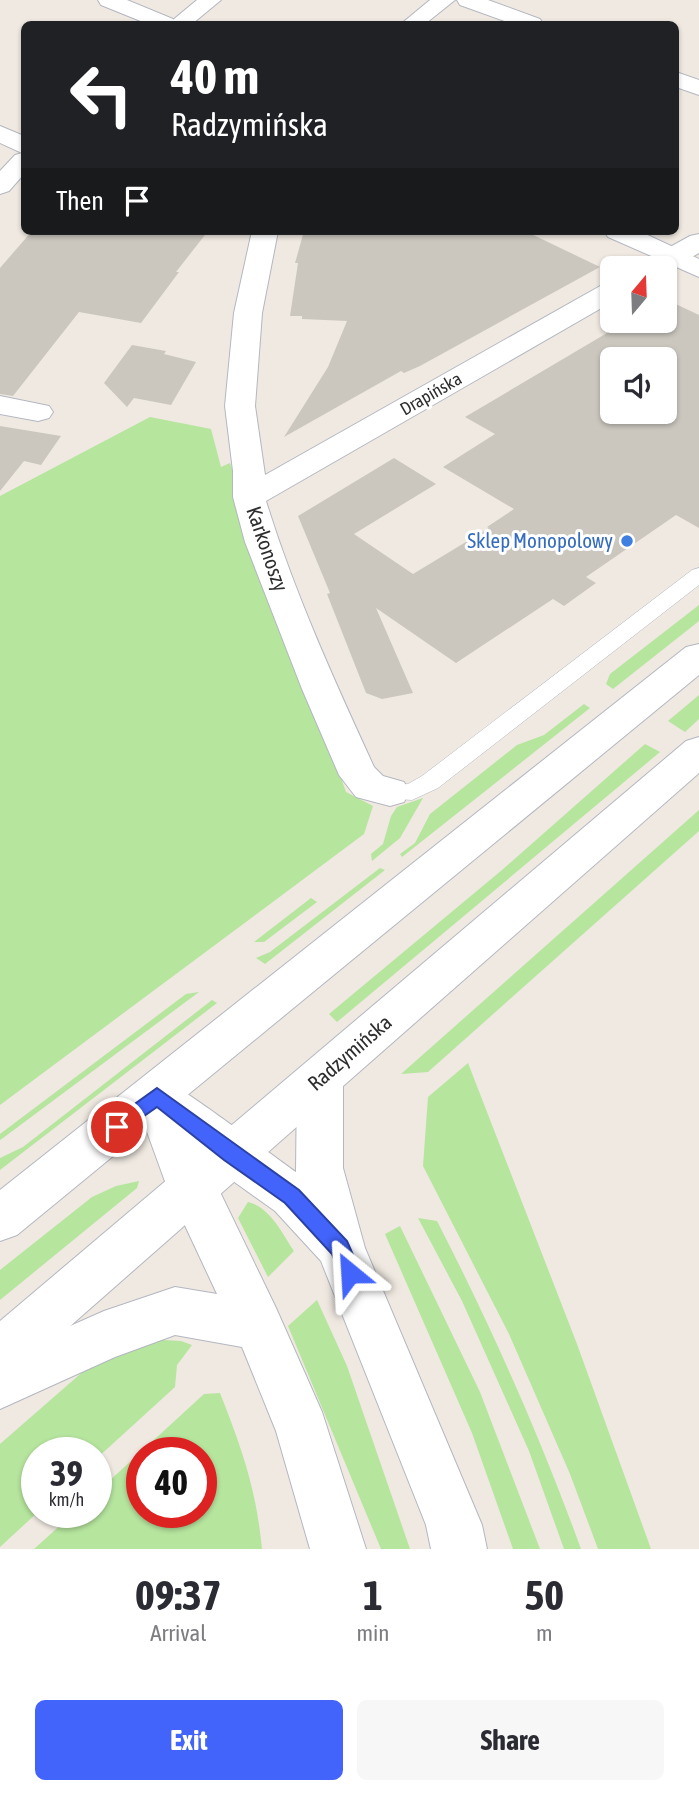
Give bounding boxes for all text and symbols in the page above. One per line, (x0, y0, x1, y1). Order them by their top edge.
text: 40 m (171, 48, 259, 104)
icon: left (56, 49, 147, 140)
text: Radzymińska (171, 106, 328, 143)
icon: arrive (118, 182, 156, 220)
text: Then (56, 186, 104, 216)
north arrow (600, 256, 677, 332)
map controls (600, 256, 677, 424)
button: sound (600, 347, 677, 424)
street label: Drapińska (396, 368, 465, 420)
street label: Karkonoszy (242, 503, 294, 595)
place label: Sklep Monopolowy (467, 528, 613, 552)
marker: Sklep Monopolowy (619, 533, 635, 549)
street label: Radzymińska (303, 1009, 396, 1095)
pin (87, 1097, 147, 1157)
icon: arrive (98, 1108, 136, 1146)
position arrow (313, 1236, 387, 1310)
speed limit sign: 40 (126, 1437, 217, 1528)
text: 39 (50, 1453, 83, 1493)
text: km/h (49, 1489, 84, 1510)
text: 09:37 (135, 1571, 221, 1619)
text: 1 (363, 1571, 383, 1619)
text: 50 (525, 1571, 564, 1619)
text: Arrival (150, 1620, 206, 1646)
text: min (356, 1620, 389, 1646)
text: m (536, 1620, 553, 1646)
button: Exit (35, 1700, 343, 1780)
button: Share (357, 1700, 664, 1780)

